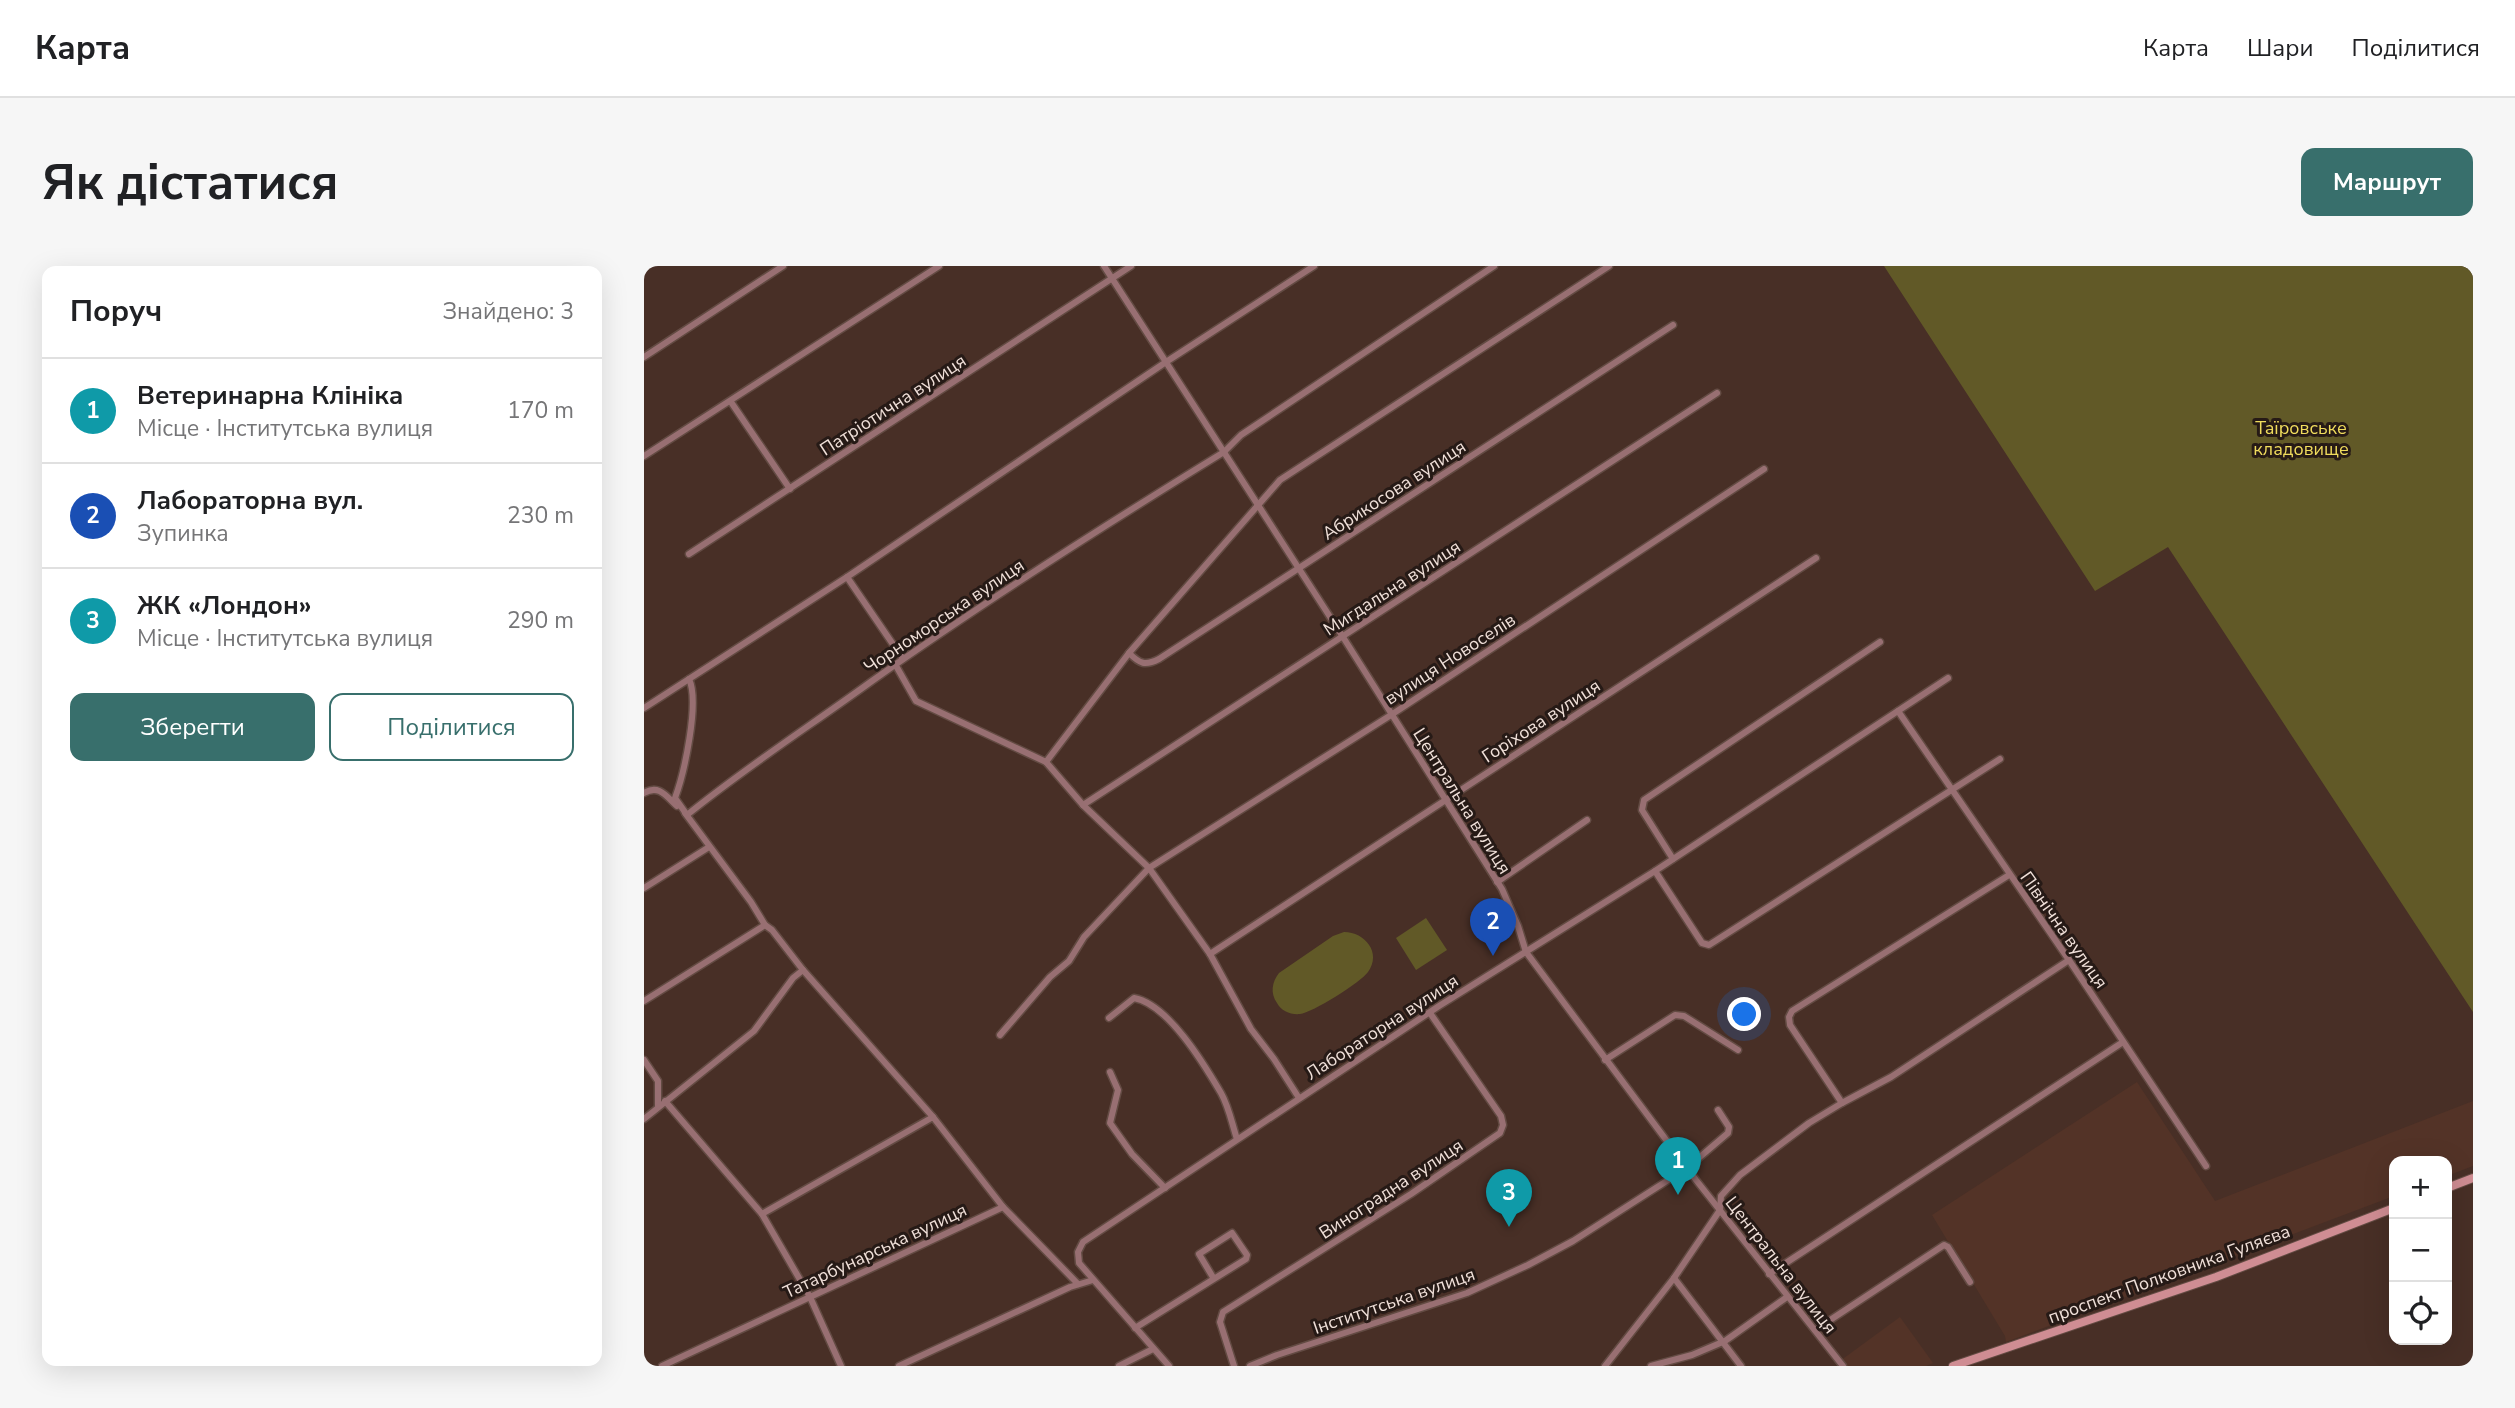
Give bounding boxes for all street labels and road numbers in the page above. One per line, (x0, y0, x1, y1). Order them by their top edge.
street label: Патріотична вулиця (815, 349, 971, 461)
street label: Абрикосова вулиця (1318, 435, 1470, 545)
street label: Мигдальна вулиця (1319, 535, 1465, 641)
street label: Чорноморська вулиця (859, 553, 1029, 679)
street label: вулиця Новоселів (1380, 608, 1520, 710)
street label: Горіхова вулиця (1477, 674, 1605, 768)
street label: Центральна вулиця (1407, 723, 1517, 879)
street label: Північна вулиця (2015, 867, 2113, 993)
street label: Лабораторна вулиця (1301, 969, 1463, 1085)
street label: Виноградна вулиця (1314, 1133, 1468, 1245)
street label: Центральна вулиця (1720, 1191, 1842, 1339)
street label: Татарбунарська вулиця (779, 1198, 971, 1304)
street label: проспект Полковника Гуляєва (2045, 1219, 2293, 1329)
street label: Інститутська вулиця (1310, 1262, 1478, 1340)

